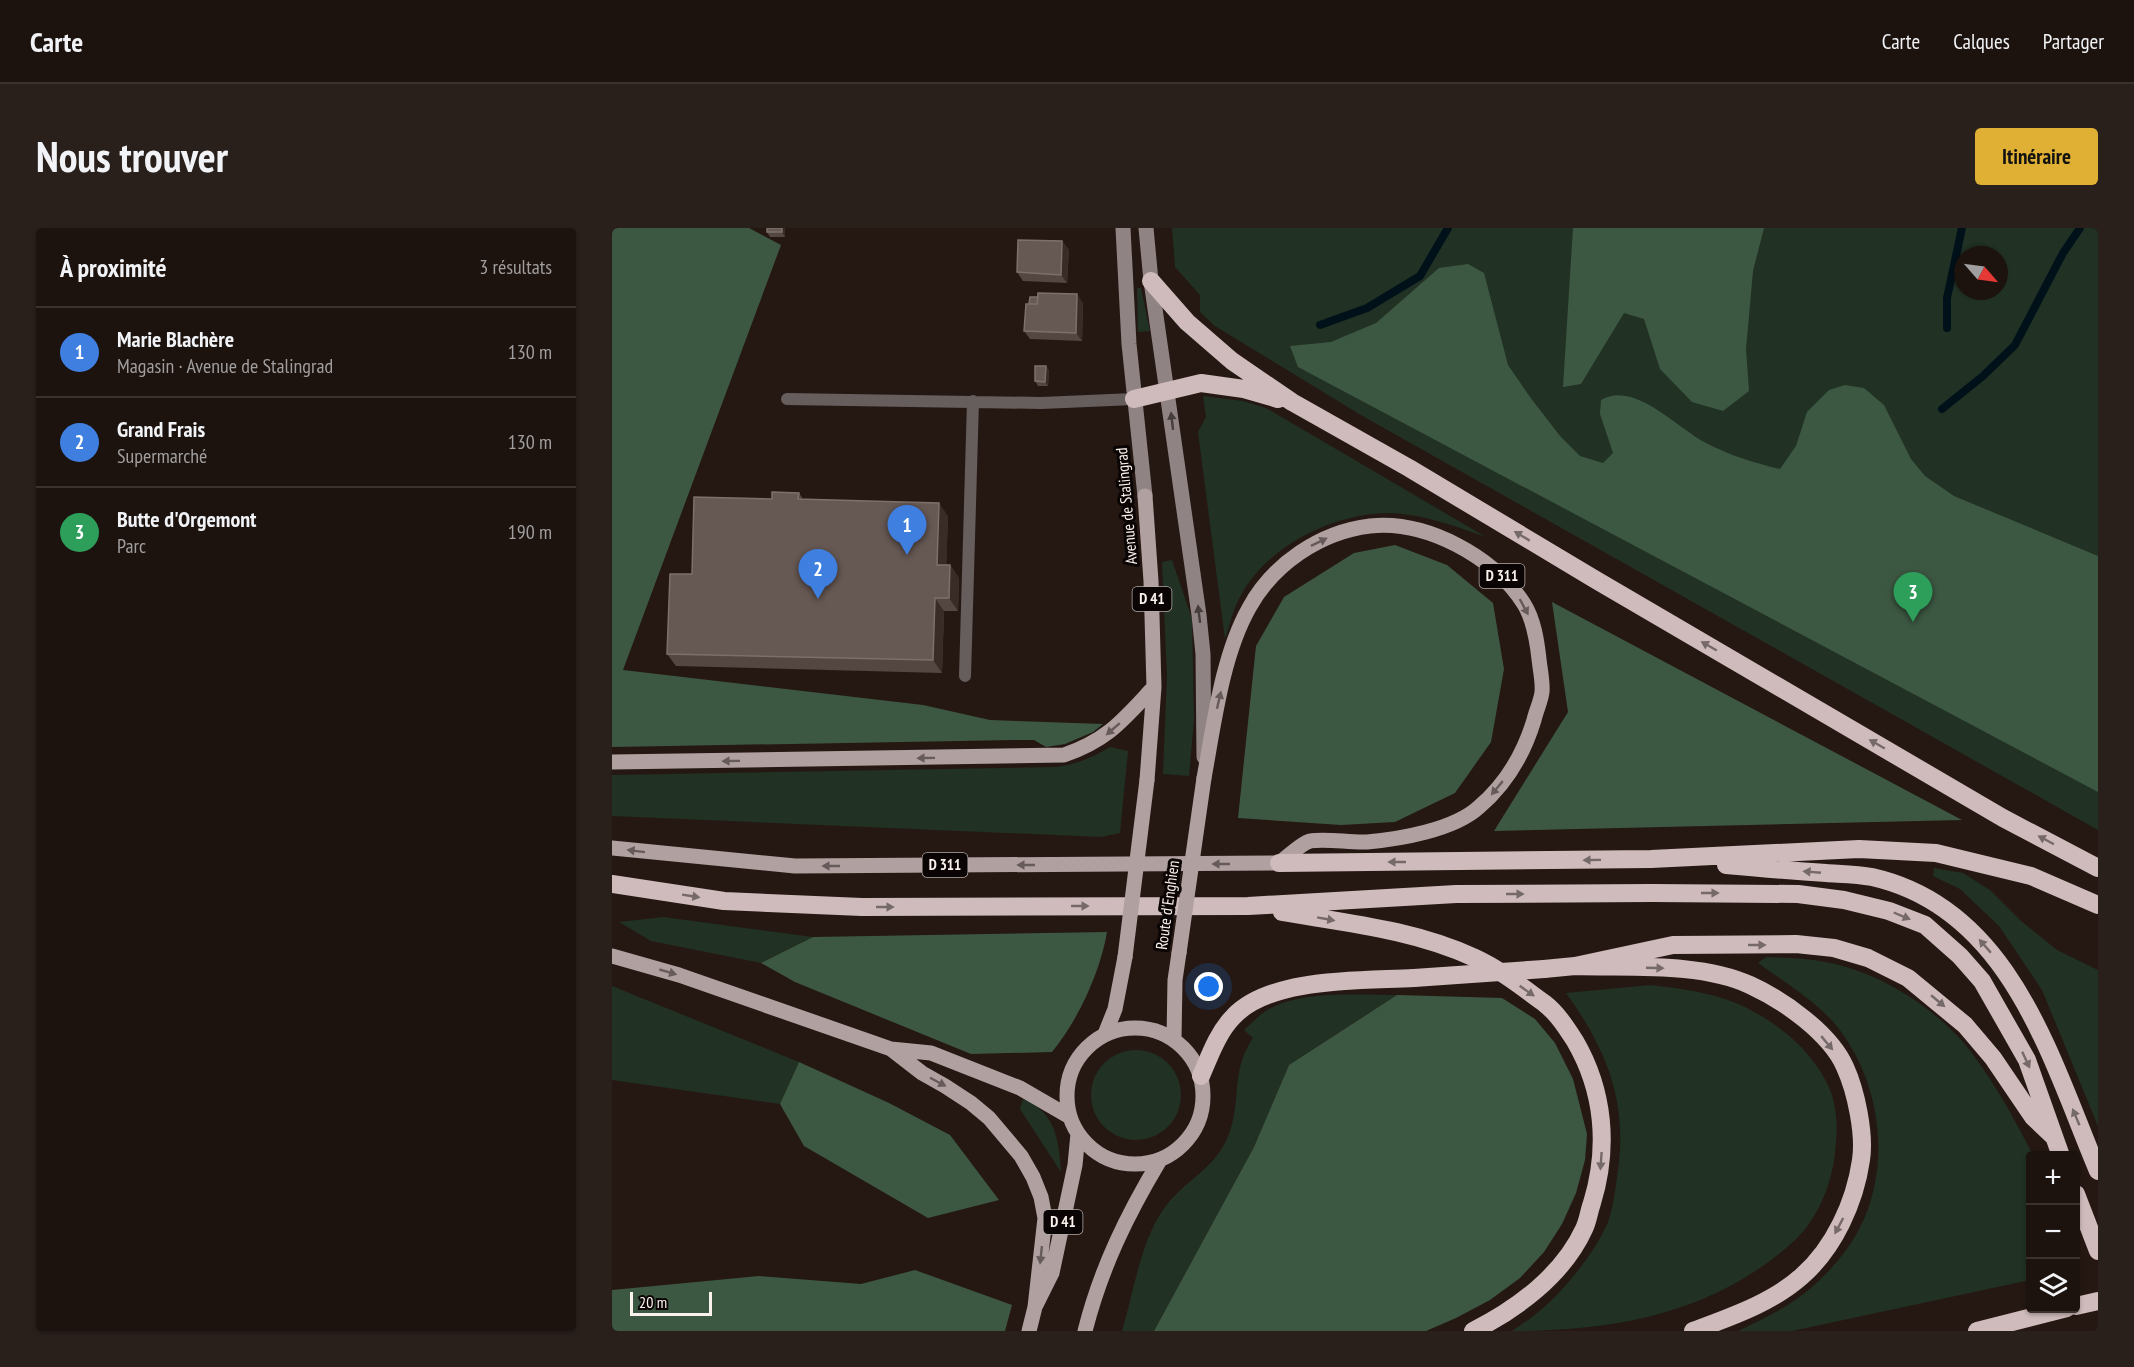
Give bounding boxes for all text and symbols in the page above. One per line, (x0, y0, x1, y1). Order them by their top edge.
text: Carte (30, 23, 83, 60)
text: Carte (1882, 28, 1920, 55)
text: Calques (1953, 28, 2010, 55)
text: Partager (2043, 28, 2104, 55)
button: Itinéraire (1975, 128, 2098, 185)
text: Nous trouver (36, 129, 228, 184)
north arrow (1954, 246, 2008, 300)
text: À proximité (60, 251, 167, 284)
text: 3 résultats (479, 254, 552, 280)
text: Marie Blachère (117, 325, 234, 353)
text: 1 (75, 339, 84, 365)
text: 130 m (508, 339, 552, 365)
text: Magasin · Avenue de Stalingrad (117, 353, 333, 379)
one-way arrow (1167, 412, 1176, 431)
text: Grand Frais (117, 415, 205, 443)
text: 2 (75, 429, 84, 455)
text: 130 m (508, 429, 552, 455)
text: Supermarché (117, 443, 207, 469)
street label: Avenue de Stalingrad (1111, 447, 1141, 565)
text: Butte d'Orgemont (117, 505, 256, 533)
pin: 1 (888, 506, 926, 555)
text: 3 (75, 519, 84, 545)
text: 190 m (508, 519, 552, 545)
one-way arrow (1513, 531, 1530, 541)
text: Parc (117, 533, 146, 559)
one-way arrow (1311, 537, 1328, 546)
pin: 2 (798, 550, 838, 599)
road number: D 311 (1480, 564, 1524, 588)
pin: 3 (1894, 572, 1932, 622)
road number: D 41 (1132, 587, 1172, 611)
one-way arrow (1519, 599, 1529, 616)
one-way arrow (1194, 605, 1204, 624)
one-way arrow (1700, 641, 1717, 651)
one-way arrow (1215, 690, 1224, 709)
one-way arrow (1106, 722, 1121, 736)
one-way arrow (1868, 739, 1885, 749)
one-way arrow (916, 753, 935, 763)
one-way arrow (721, 756, 740, 766)
one-way arrow (1491, 780, 1504, 795)
one-way arrow (2038, 836, 2055, 845)
one-way arrow (627, 846, 646, 856)
road number: D 311 (922, 853, 968, 877)
one-way arrow (1583, 855, 1602, 865)
one-way arrow (1388, 858, 1407, 867)
street label: Route d'Enghien (1151, 859, 1183, 951)
one-way arrow (1211, 859, 1230, 869)
one-way arrow (1016, 860, 1035, 870)
one-way arrow (821, 861, 840, 871)
one-way arrow (1803, 867, 1822, 877)
one-way arrow (1700, 888, 1719, 898)
one-way arrow (1505, 889, 1524, 899)
one-way arrow (681, 892, 700, 901)
one-way arrow (876, 902, 895, 912)
one-way arrow (1071, 902, 1090, 911)
one-way arrow (1894, 911, 1912, 921)
one-way arrow (1317, 915, 1336, 924)
one-way arrow (1979, 939, 1992, 954)
one-way arrow (1748, 940, 1767, 950)
one-way arrow (1645, 964, 1664, 973)
one-way arrow (659, 968, 677, 977)
your location (1194, 972, 1223, 1001)
one-way arrow (1518, 985, 1534, 997)
one-way arrow (1930, 995, 1946, 1008)
one-way arrow (1821, 1035, 1833, 1050)
one-way arrow (2022, 1052, 2031, 1069)
one-way arrow (930, 1077, 947, 1087)
one-way arrow (2071, 1108, 2081, 1126)
one-way arrow (1596, 1151, 1605, 1170)
map controls (2026, 1151, 2080, 1313)
button: + (2026, 1151, 2080, 1205)
button: − (2026, 1205, 2080, 1259)
road number: D 41 (1044, 1210, 1082, 1234)
one-way arrow (1834, 1217, 1844, 1234)
one-way arrow (1036, 1245, 1046, 1264)
button: layers (2026, 1259, 2080, 1313)
scale bar (630, 1289, 712, 1316)
text: 20 m (639, 1292, 667, 1312)

